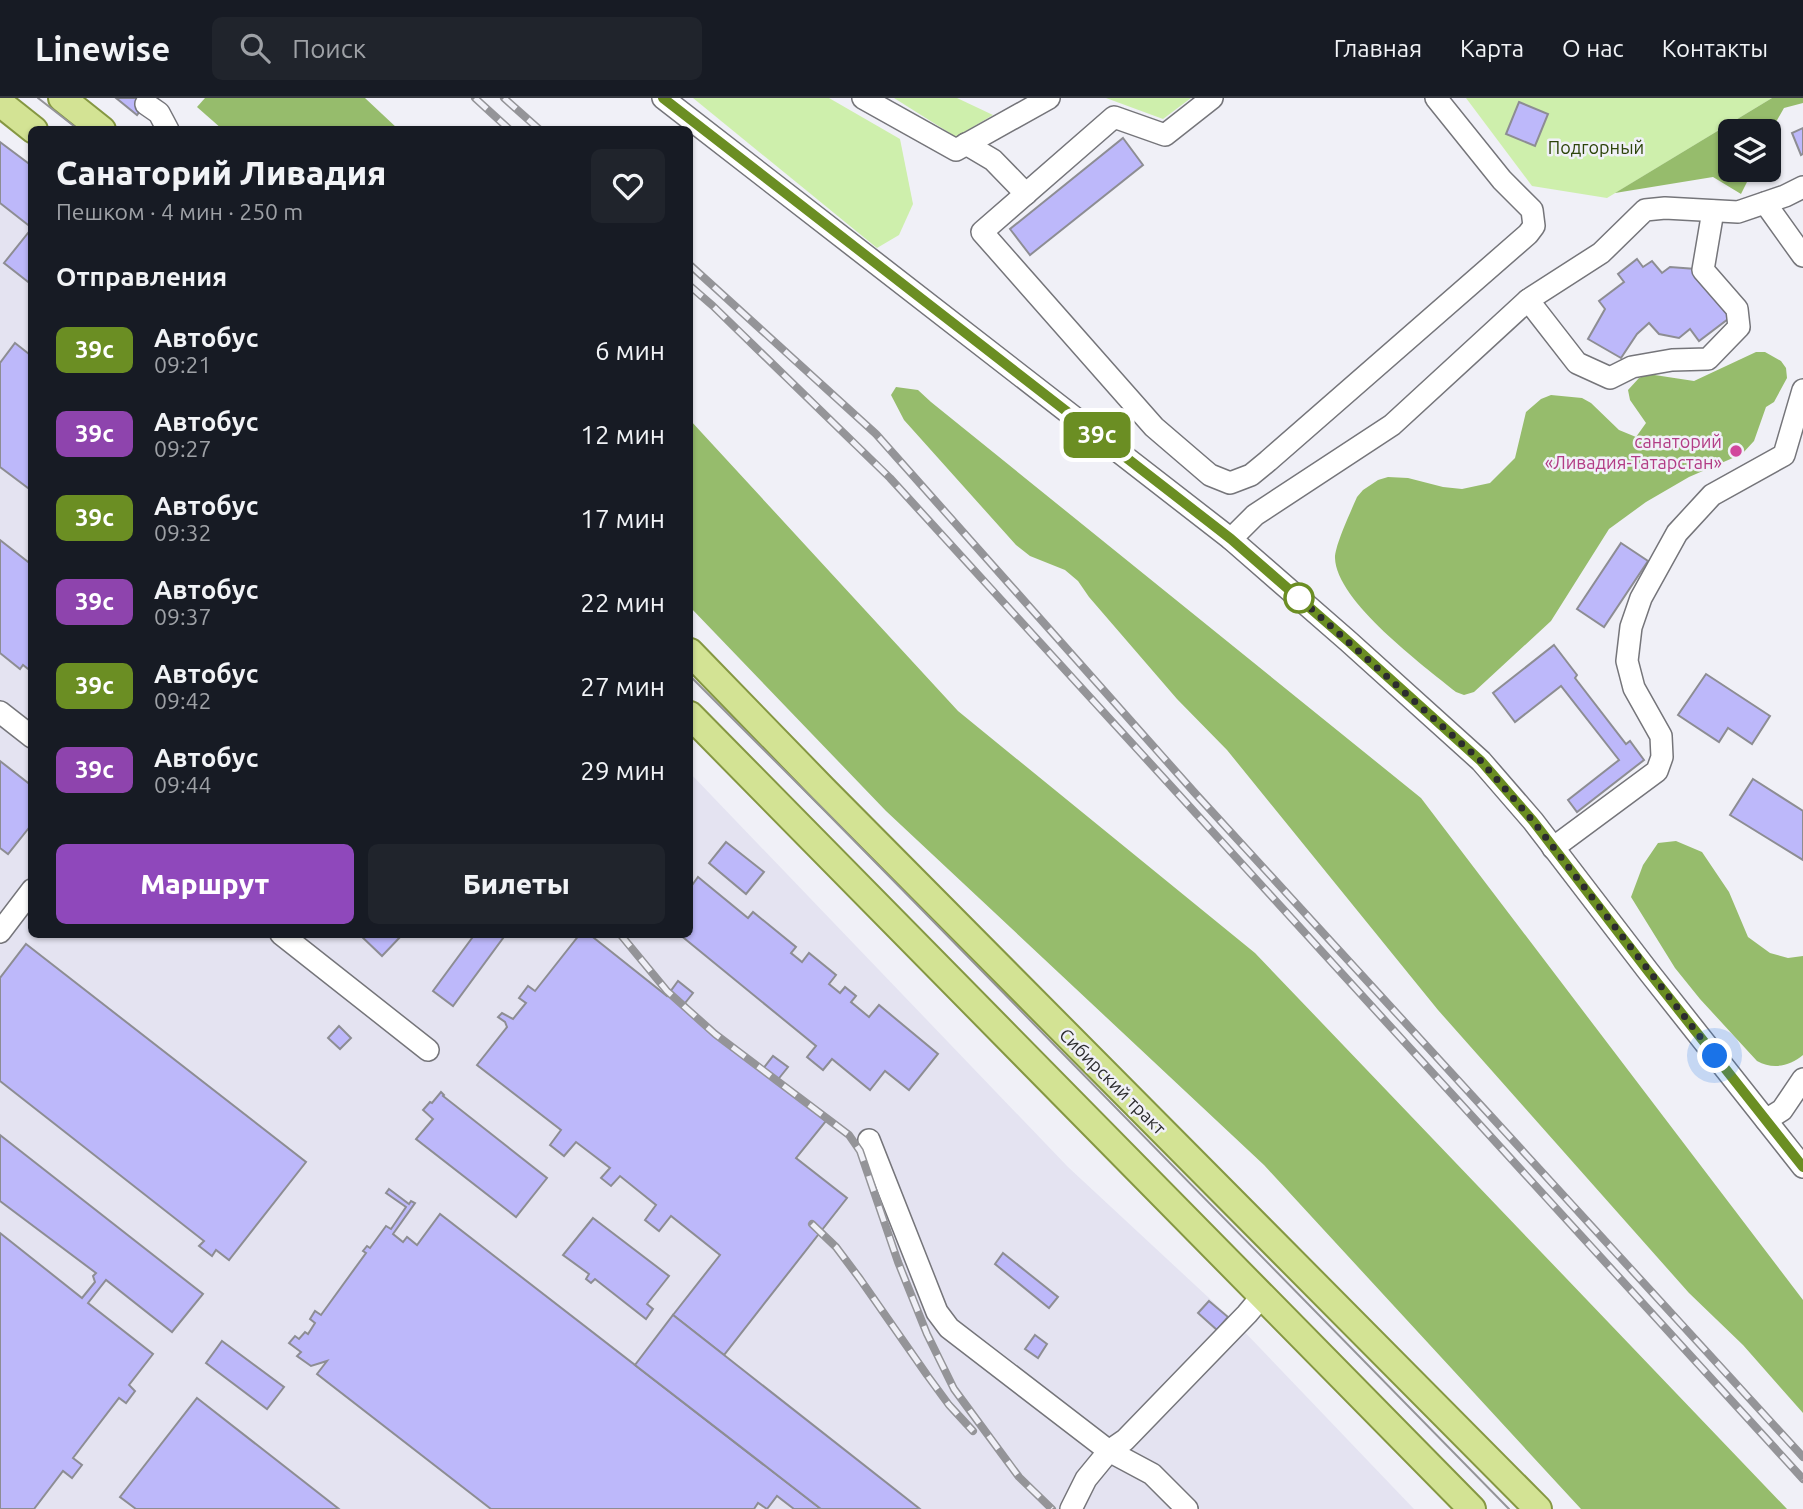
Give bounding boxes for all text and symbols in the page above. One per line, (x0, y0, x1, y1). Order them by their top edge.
search box (212, 17, 702, 80)
icon: search (236, 29, 274, 67)
text: Linewise (35, 30, 170, 67)
text: Поиск (292, 34, 366, 63)
text: Главная (1334, 35, 1422, 62)
text: Карта (1460, 35, 1524, 62)
text: О нас (1562, 35, 1624, 62)
text: Контакты (1662, 35, 1768, 62)
map controls (1718, 119, 1781, 182)
button: layers (1718, 119, 1781, 182)
park label: Подгорный (1548, 137, 1644, 157)
button: heart (591, 149, 665, 223)
text: Санаторий Ливадия (56, 154, 386, 191)
text: Пешком · 4 мин · 250 m (56, 199, 303, 224)
text: Отправления (56, 262, 227, 291)
text: Автобус (154, 323, 258, 352)
text: 39c (75, 336, 114, 363)
text: 6 мин (595, 336, 665, 365)
text: 09:21 (154, 352, 212, 377)
text: Автобус (154, 407, 258, 436)
line badge: 39c (1057, 412, 1137, 458)
text: 39с (75, 420, 114, 447)
text: 12 мин (580, 420, 665, 449)
text: 39c (1078, 421, 1116, 448)
place label: санаторий «Ливадия-Татарстан» (1545, 431, 1722, 472)
text: 09:27 (154, 436, 212, 461)
marker: санаторий «Ливадия-Татарстан» (1728, 443, 1744, 459)
text: Автобус (154, 491, 258, 520)
text: 39c (75, 504, 114, 531)
text: 17 мин (580, 504, 665, 533)
text: 09:32 (154, 520, 212, 545)
text: Автобус (154, 575, 258, 604)
unlabelled marker (1284, 583, 1314, 613)
text: 39с (75, 588, 114, 615)
text: 22 мин (580, 588, 665, 617)
text: 09:37 (154, 604, 212, 629)
text: Автобус (154, 659, 258, 688)
text: 39c (75, 672, 114, 699)
text: 27 мин (580, 672, 665, 701)
text: 09:42 (154, 688, 212, 713)
text: Автобус (154, 743, 258, 772)
text: 39с (75, 756, 114, 783)
text: 29 мин (580, 756, 665, 785)
text: 09:44 (154, 772, 212, 797)
button: Маршрут (56, 844, 354, 924)
button: Билеты (368, 844, 665, 924)
street label: Сибирский тракт (1056, 1024, 1170, 1138)
your location (1697, 1038, 1732, 1073)

